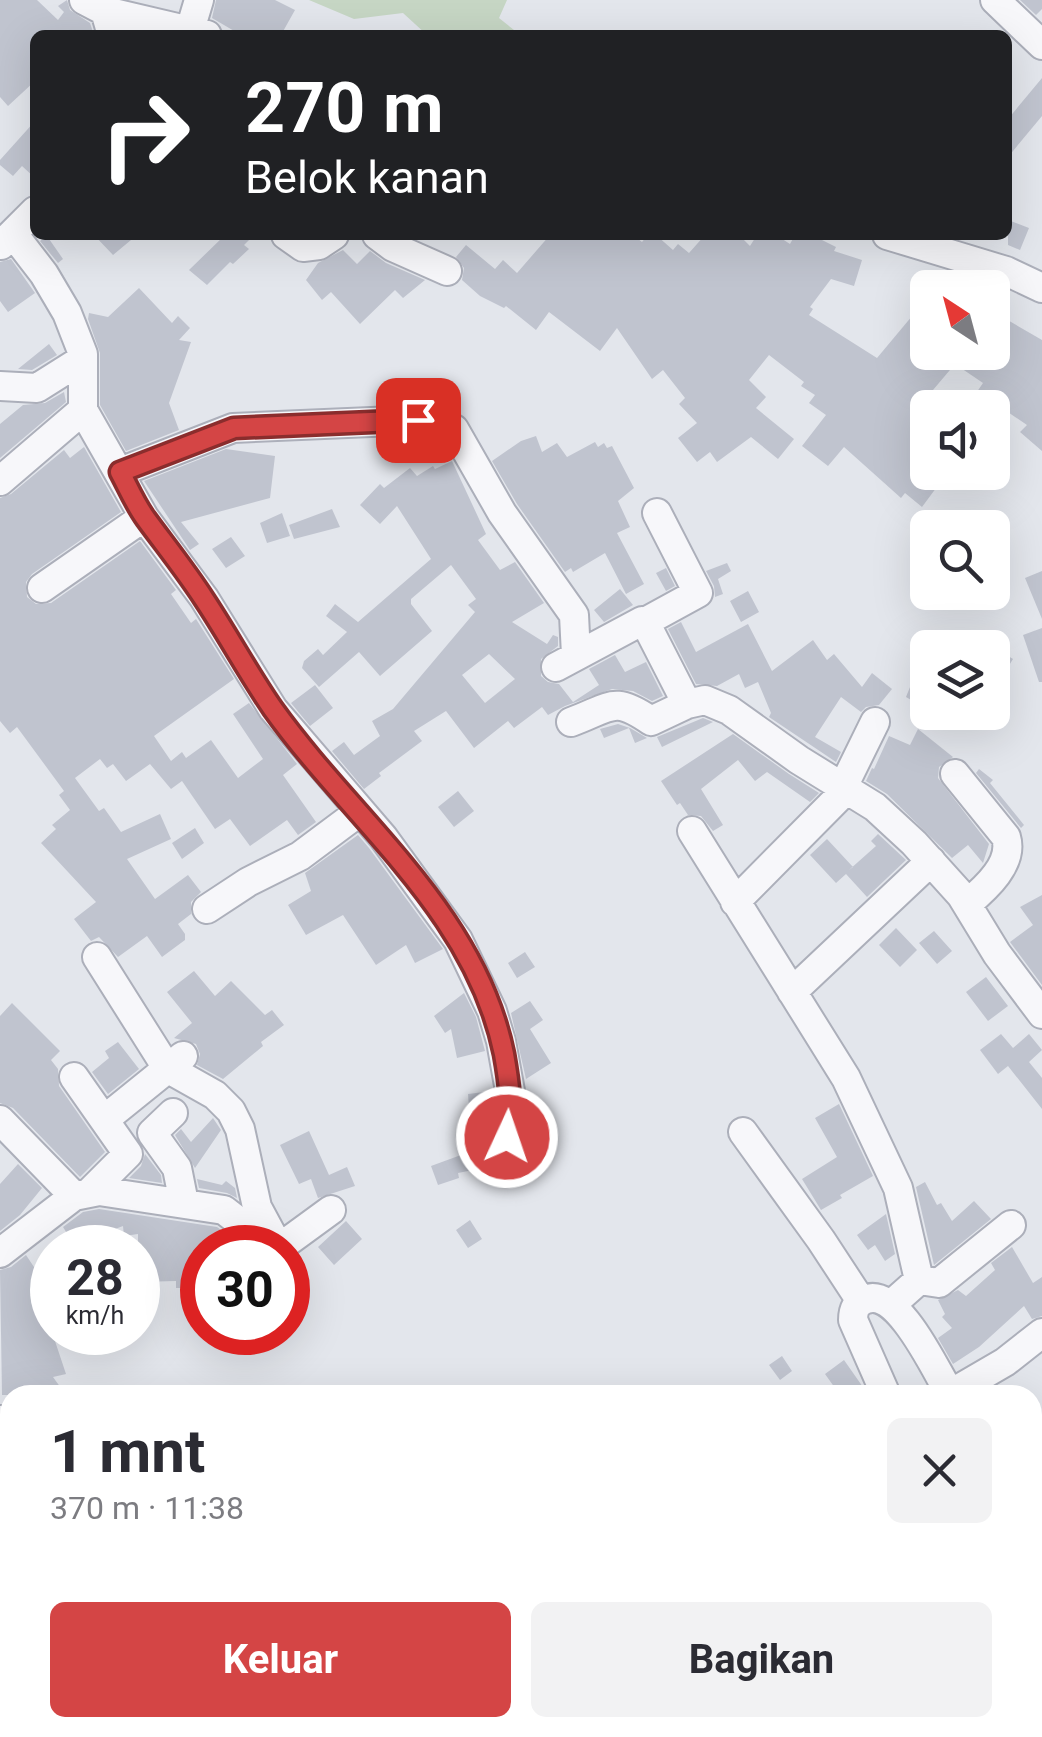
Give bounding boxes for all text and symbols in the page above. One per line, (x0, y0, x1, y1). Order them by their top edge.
text: 270 m (245, 67, 444, 149)
icon: right (80, 70, 210, 200)
text: Belok kanan (245, 151, 489, 204)
north arrow (910, 270, 1010, 370)
map controls (910, 270, 1010, 730)
pin (376, 378, 461, 463)
button: sound (910, 390, 1010, 490)
icon: arrive (391, 393, 446, 448)
button: search (910, 510, 1010, 610)
button: layers (910, 630, 1010, 730)
position arrow (455, 1085, 559, 1189)
speed limit sign: 30 (180, 1225, 310, 1355)
text: 28 (66, 1249, 124, 1307)
text: km/h (66, 1301, 124, 1330)
text: 1 mnt (50, 1416, 205, 1487)
button: close (887, 1418, 992, 1523)
text: 370 m · 11:38 (50, 1489, 244, 1527)
button: Keluar (50, 1602, 511, 1717)
button: Bagikan (531, 1602, 992, 1717)

